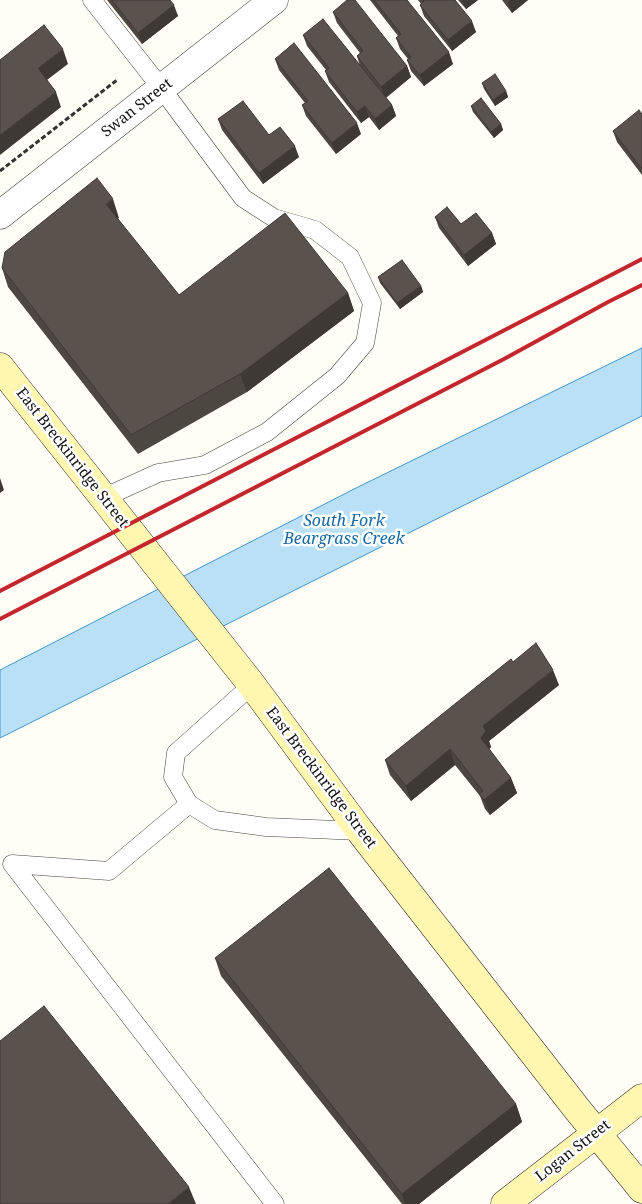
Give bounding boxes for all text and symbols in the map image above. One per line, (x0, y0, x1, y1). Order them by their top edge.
street label: Swan Street (98, 75, 176, 141)
street label: East Breckinridge Street (12, 385, 132, 531)
water label: South Fork Beargrass Creek (283, 511, 405, 549)
street label: East Breckinridge Street (262, 704, 380, 852)
street label: Logan Street (532, 1116, 614, 1186)

